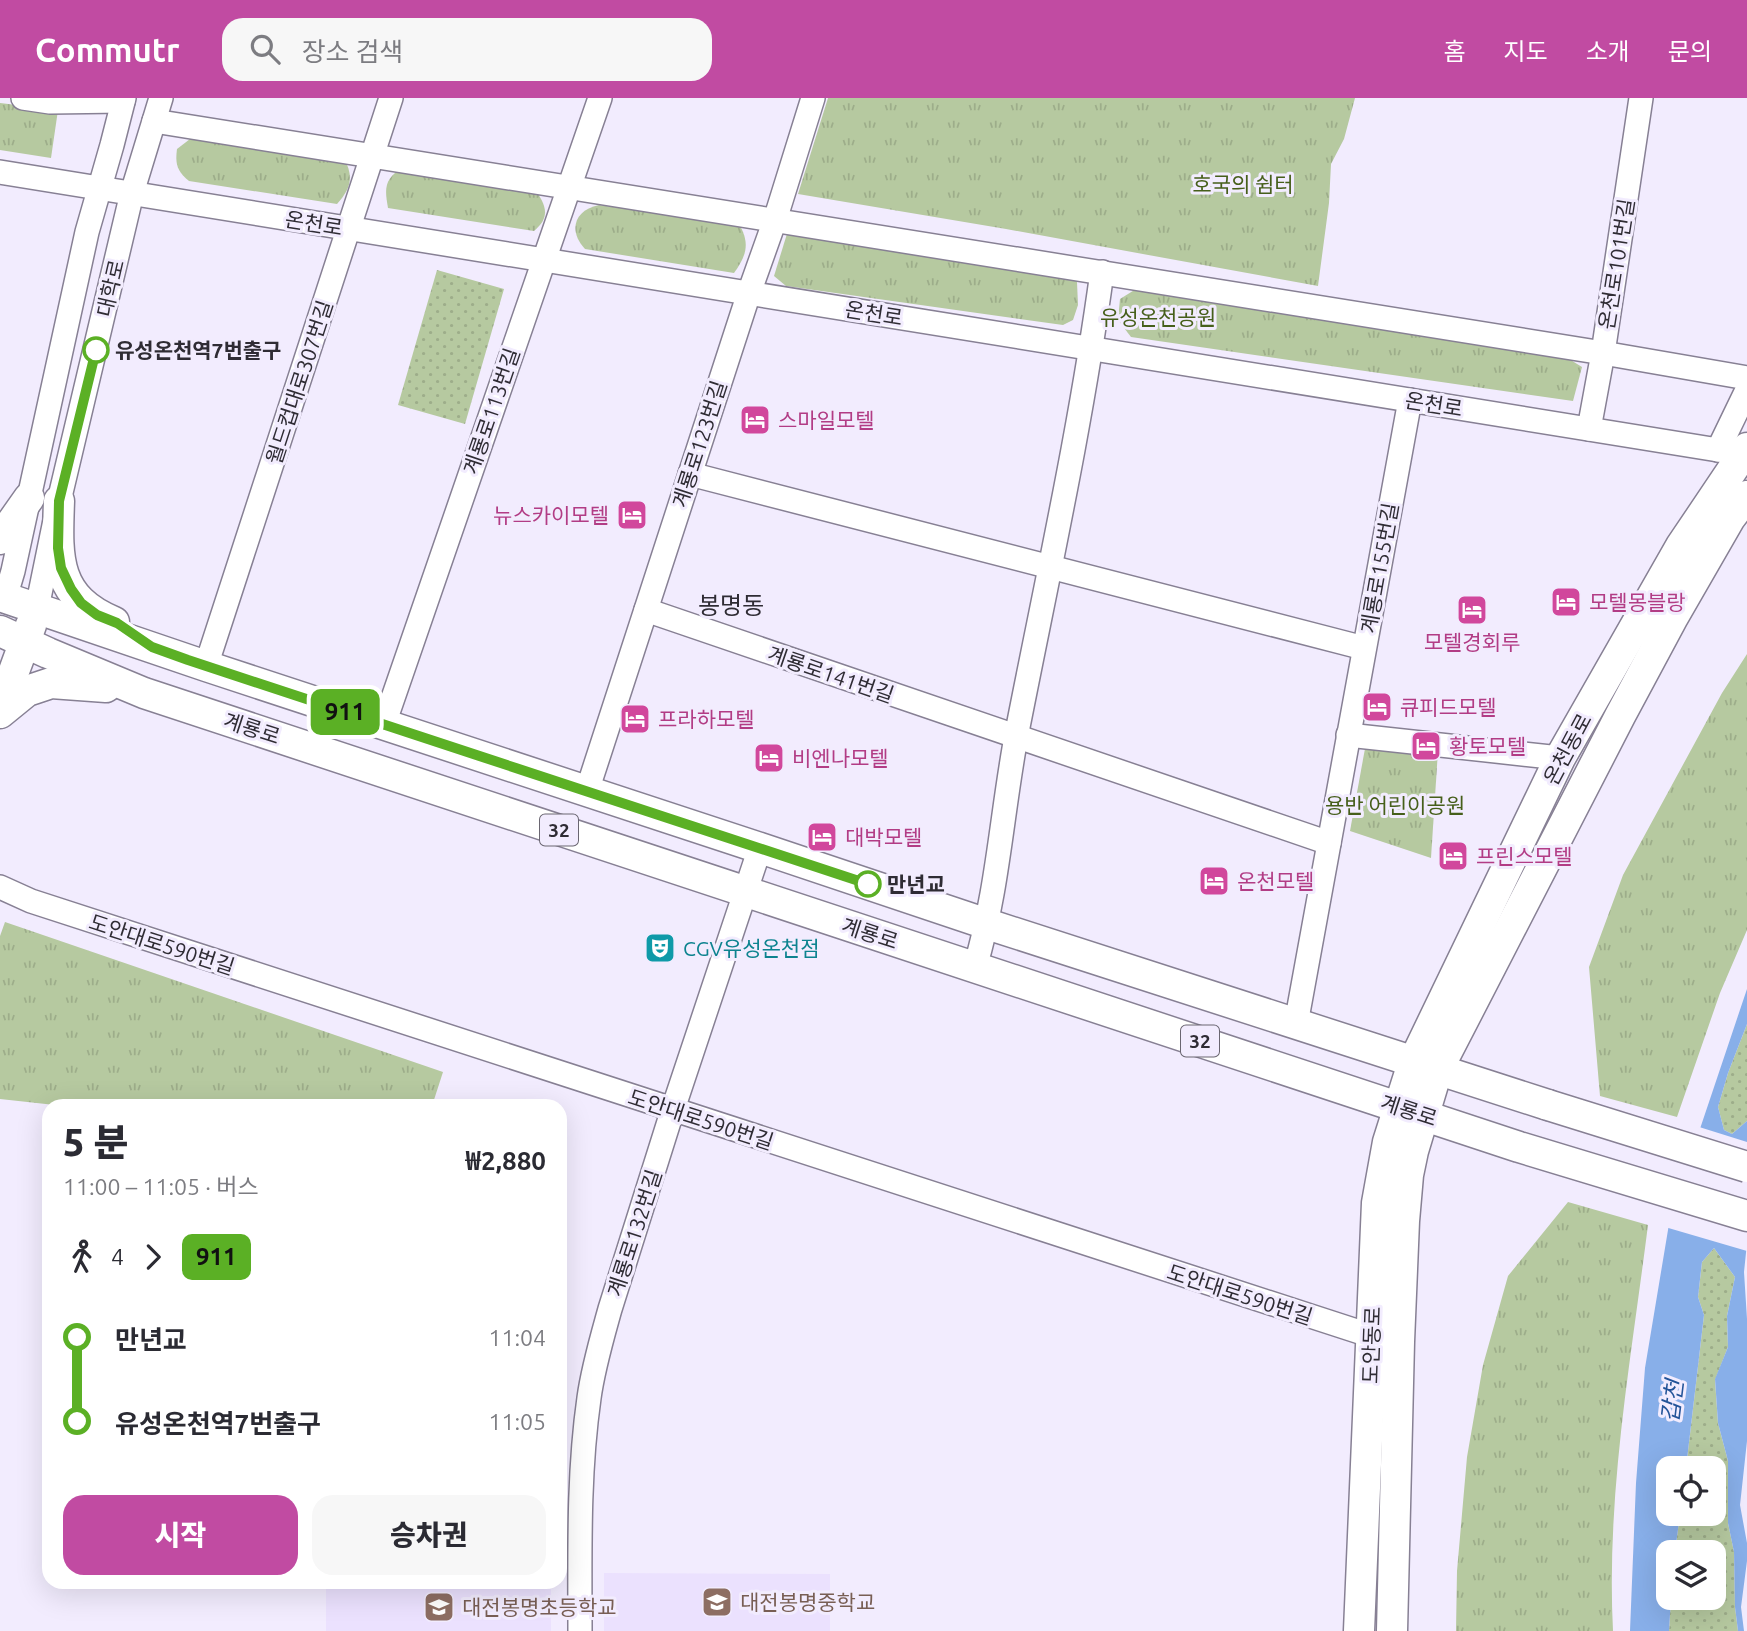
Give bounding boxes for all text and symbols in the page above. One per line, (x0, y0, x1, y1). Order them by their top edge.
search box (222, 18, 712, 81)
icon: search (246, 30, 284, 68)
text: Commutr (35, 31, 180, 68)
text: 장소 검색 (302, 37, 403, 66)
text: 홈 (1443, 38, 1465, 65)
text: 지도 (1503, 38, 1548, 65)
text: 소개 (1586, 38, 1630, 65)
text: 문의 (1668, 38, 1712, 65)
park label: 호국의 쉼터 (1192, 172, 1294, 196)
street label: 온천로101번길 (1594, 197, 1638, 331)
street label: 온천로 (283, 207, 345, 239)
street label: 대학로 (92, 257, 128, 319)
street label: 월드컵대로307번길 (261, 297, 337, 467)
street label: 온천로 (843, 297, 905, 329)
park label: 유성온천공원 (1100, 305, 1216, 329)
marker: 유성온천역7번출구 (83, 337, 109, 363)
place label: 유성온천역7번출구 (115, 338, 281, 362)
street label: 계룡로113번길 (458, 345, 524, 477)
street label: 계룡로123번길 (667, 377, 731, 511)
street label: 온천로 (1403, 388, 1465, 420)
hotel icon: 스마일모텔 (738, 403, 772, 437)
place label: 스마일모텔 (778, 408, 875, 432)
hotel icon: 뉴스카이모텔 (615, 498, 649, 532)
street label: 계룡로155번길 (1356, 501, 1402, 635)
place label: 뉴스카이모텔 (493, 503, 609, 527)
hotel icon: 모텔몽블랑 (1549, 585, 1583, 619)
place label: 모텔몽블랑 (1589, 590, 1686, 614)
district label: 봉명동 (698, 592, 764, 619)
hotel icon: 모텔경회루 (1455, 593, 1489, 627)
place label: 모텔경회루 (1424, 630, 1520, 654)
street label: 계룡로141번길 (765, 641, 897, 707)
line badge: 911 (305, 689, 385, 735)
hotel icon: 큐피드모텔 (1360, 690, 1394, 724)
place label: 큐피드모텔 (1400, 695, 1497, 719)
text: 911 (325, 698, 365, 725)
hotel icon: 프라하모텔 (618, 702, 652, 736)
place label: 프라하모텔 (658, 707, 755, 731)
street label: 계룡로 (221, 708, 283, 748)
street label: 온천동로 (1538, 709, 1596, 789)
hotel icon: 황토모텔 (1409, 729, 1443, 763)
place label: 황토모텔 (1449, 734, 1526, 758)
hotel icon: 비엔나모텔 (752, 741, 786, 775)
place label: 비엔나모텔 (792, 746, 889, 770)
park label: 용반 어린이공원 (1325, 793, 1465, 817)
road number: 32 (540, 814, 578, 846)
hotel icon: 대박모텔 (805, 820, 839, 854)
place label: 대박모텔 (845, 825, 922, 849)
hotel icon: 프린스모텔 (1436, 839, 1470, 873)
place label: 프린스모텔 (1476, 844, 1573, 868)
hotel icon: 온천모텔 (1197, 864, 1231, 898)
place label: 온천모텔 (1237, 869, 1314, 893)
marker: 만년교 (855, 871, 881, 897)
place label: 만년교 (887, 872, 945, 896)
street label: 도안대로590번길 (86, 909, 238, 979)
street label: 계룡로 (839, 913, 901, 953)
theatre icon: CGV유성온천점 (643, 931, 677, 965)
place label: CGV유성온천점 (683, 936, 819, 960)
road number: 32 (1181, 1026, 1219, 1057)
street label: 도안대로590번길 (625, 1084, 777, 1154)
street label: 계룡로 (1378, 1090, 1440, 1130)
text: 5 분 (63, 1121, 129, 1163)
text: ₩2,880 (466, 1146, 546, 1175)
street label: 계룡로132번길 (602, 1166, 666, 1300)
text: 11:00 – 11:05 · 버스 (63, 1174, 259, 1199)
icon: walk (63, 1238, 101, 1276)
icon: forward (134, 1238, 172, 1276)
text: 911 (196, 1243, 237, 1270)
text: 4 (111, 1244, 124, 1269)
street label: 도안대로590번길 (1164, 1259, 1316, 1329)
street label: 도안동로 (1358, 1306, 1384, 1384)
text: 만년교 (115, 1325, 187, 1354)
text: 11:04 (488, 1325, 546, 1350)
water label: 갑천 (1657, 1376, 1687, 1424)
text: 유성온천역7번출구 (115, 1409, 321, 1438)
text: 11:05 (488, 1409, 546, 1434)
map controls (1656, 1456, 1726, 1610)
button: locate (1656, 1456, 1726, 1526)
button: 시작 (63, 1495, 298, 1575)
button: 승차권 (312, 1495, 546, 1575)
button: layers (1656, 1540, 1726, 1610)
school or university icon: 대전봉명중학교 (700, 1585, 734, 1619)
school or university icon: 대전봉명초등학교 (422, 1590, 456, 1624)
place label: 대전봉명중학교 (740, 1590, 875, 1614)
place label: 대전봉명초등학교 (462, 1595, 617, 1619)

